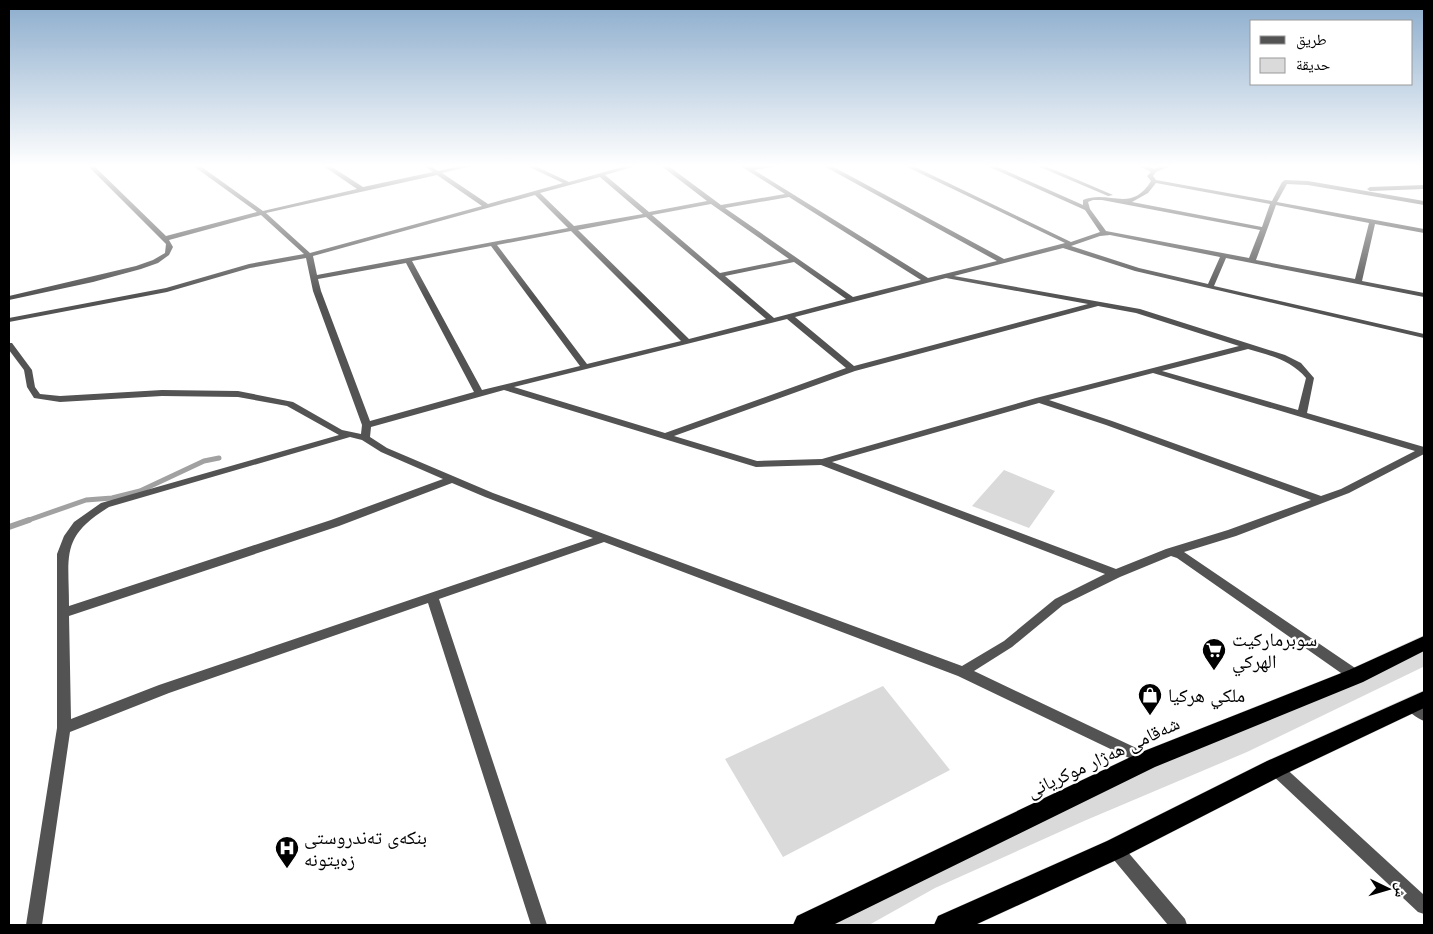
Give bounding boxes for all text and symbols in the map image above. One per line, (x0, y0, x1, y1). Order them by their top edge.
legend (1250, 20, 1413, 85)
text: طريق (1296, 31, 1327, 50)
text: حديقة (1296, 56, 1331, 73)
place label: سوبرماركيت الهركي (1232, 629, 1317, 676)
supermarket icon: سوبرماركيت الهركي (1201, 637, 1227, 671)
shop icon: ملكي هركيا (1137, 682, 1163, 716)
place label: ملكي هركيا (1168, 685, 1245, 710)
street label: شەقامی ھەژار موکریانی (1023, 712, 1183, 803)
place label: بنکەی تەندروستی زەیتونە (304, 827, 427, 871)
hospital icon: بنکەی تەندروستی زەیتونە (274, 835, 300, 869)
north arrow (1363, 864, 1413, 914)
text: ش (1391, 882, 1410, 898)

